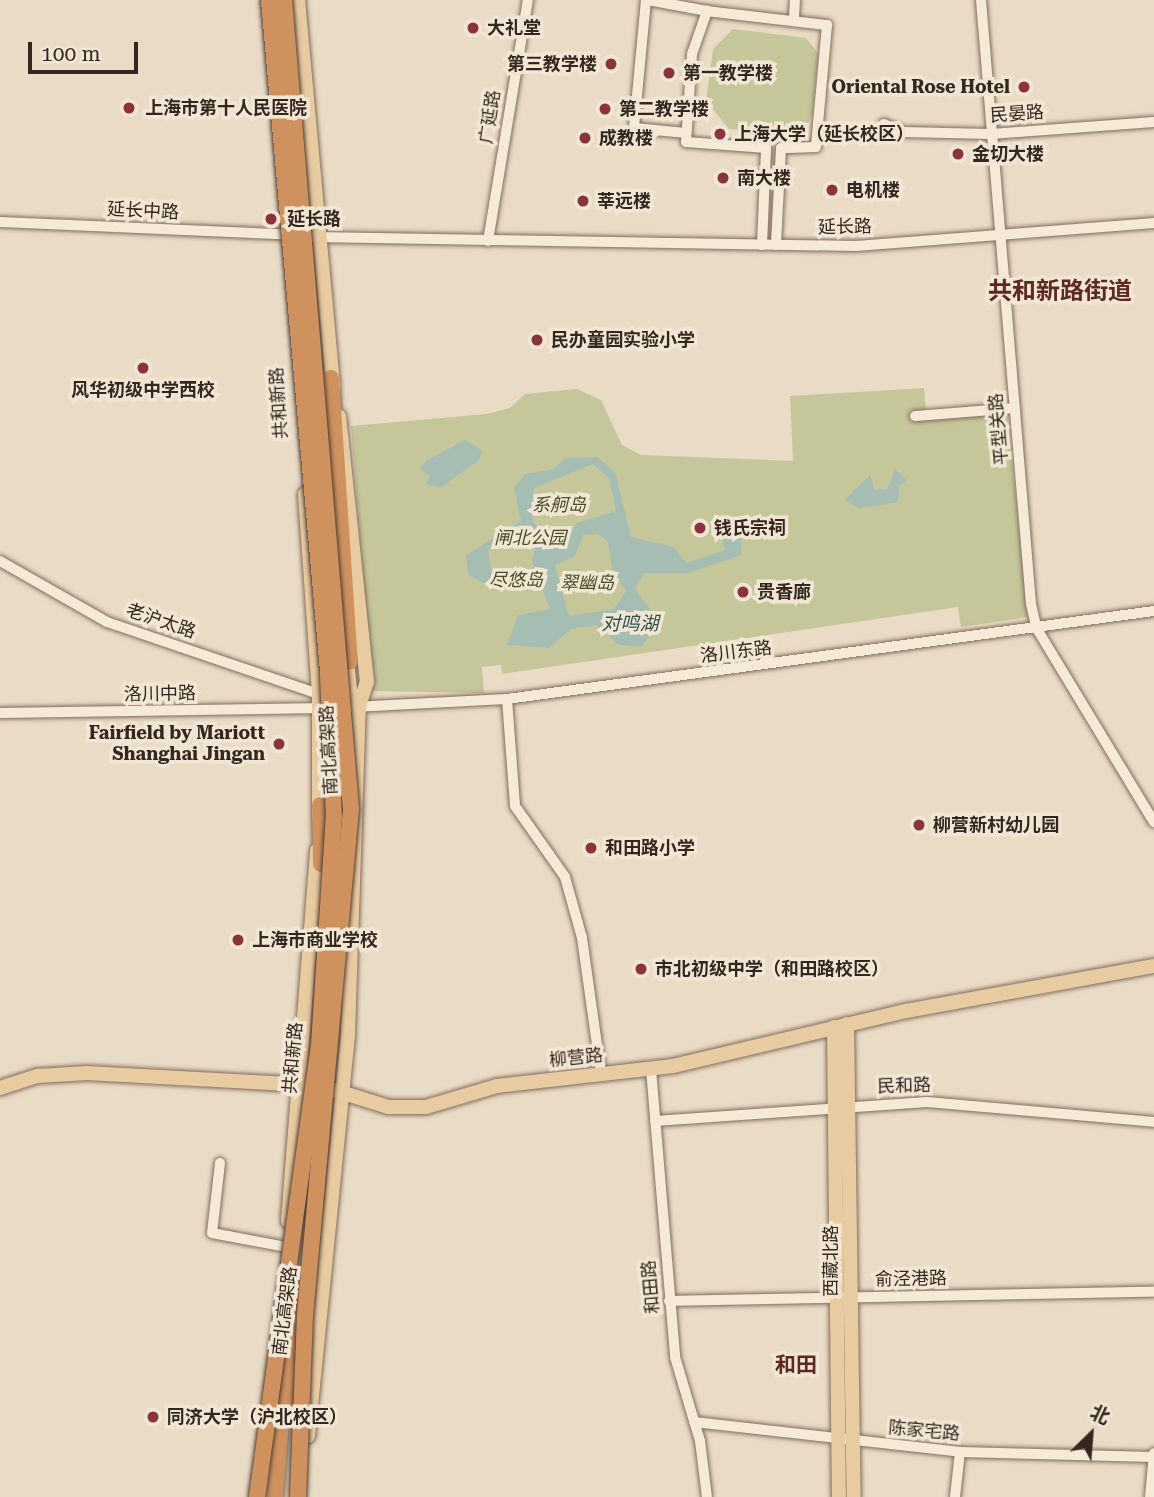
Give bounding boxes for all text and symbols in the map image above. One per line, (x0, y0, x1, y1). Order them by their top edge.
place label: 大礼堂 (487, 17, 541, 39)
marker: 大礼堂 (465, 20, 481, 36)
scale bar (32, 28, 142, 72)
text: 100 m (41, 42, 101, 66)
place label: 第三教学楼 (507, 53, 597, 75)
marker: 第三教学楼 (603, 56, 619, 72)
place label: 第一教学楼 (683, 62, 773, 84)
marker: 第一教学楼 (661, 65, 677, 81)
place label: Oriental Rose Hotel (831, 76, 1010, 98)
marker: Oriental Rose Hotel (1016, 79, 1032, 95)
street label: 广延路 (475, 89, 505, 145)
place label: 上海市第十人民医院 (145, 97, 307, 119)
marker: 上海市第十人民医院 (119, 98, 139, 118)
place label: 第二教学楼 (619, 98, 709, 120)
marker: 第二教学楼 (597, 101, 613, 117)
street label: 民晏路 (989, 101, 1045, 127)
place label: 上海大学（延长校区） (734, 123, 914, 145)
marker: 上海大学（延长校区） (712, 126, 728, 142)
place label: 成教楼 (599, 127, 653, 149)
marker: 成教楼 (577, 130, 593, 146)
place label: 金切大楼 (972, 143, 1044, 165)
marker: 金切大楼 (950, 146, 966, 162)
place label: 南大楼 (737, 167, 791, 189)
marker: 南大楼 (715, 170, 731, 186)
place label: 电机楼 (846, 179, 900, 201)
marker: 电机楼 (824, 182, 840, 198)
place label: 莘远楼 (597, 190, 651, 212)
marker: 莘远楼 (575, 193, 591, 209)
street label: 延长中路 (106, 198, 180, 224)
place label: 延长路 (287, 208, 341, 230)
marker: 延长路 (261, 209, 281, 229)
street label: 延长路 (818, 216, 872, 238)
district label: 共和新路街道 (988, 278, 1132, 306)
place label: 民办童园实验小学 (551, 329, 695, 351)
marker: 民办童园实验小学 (529, 332, 545, 348)
marker: 风华初级中学西校 (135, 360, 151, 376)
street label: 共和新路 (266, 366, 292, 440)
place label: 风华初级中学西校 (71, 379, 215, 401)
street label: 平型关路 (985, 392, 1013, 466)
park label: 系舸岛 (532, 494, 586, 516)
place label: 钱氏宗祠 (714, 517, 786, 539)
marker: 钱氏宗祠 (692, 520, 708, 536)
park label: 闸北公园 (494, 527, 566, 549)
park label: 尽悠岛 (489, 569, 543, 591)
park label: 翠幽岛 (560, 572, 614, 594)
place label: 贵香廊 (757, 581, 811, 603)
marker: 贵香廊 (735, 584, 751, 600)
street label: 老沪太路 (123, 599, 199, 643)
water label: 对鸣湖 (602, 613, 658, 635)
street label: 洛川东路 (699, 637, 773, 667)
street label: 洛川中路 (124, 683, 196, 705)
street label: 南北高架路 (316, 704, 342, 796)
place label: Fairfield by Mariott Shanghai Jingan (89, 723, 265, 766)
marker: Fairfield by Mariott Shanghai Jingan (271, 736, 287, 752)
place label: 柳营新村幼儿园 (933, 814, 1059, 836)
marker: 柳营新村幼儿园 (911, 817, 927, 833)
place label: 和田路小学 (605, 837, 695, 859)
marker: 和田路小学 (583, 840, 599, 856)
place label: 上海市商业学校 (252, 929, 378, 951)
marker: 上海市商业学校 (230, 932, 246, 948)
place label: 市北初级中学（和田路校区） (655, 958, 889, 980)
marker: 市北初级中学（和田路校区） (633, 961, 649, 977)
street label: 共和新路 (279, 1021, 307, 1095)
street label: 柳营路 (548, 1044, 604, 1072)
street label: 民和路 (877, 1074, 931, 1098)
street label: 西藏北路 (820, 1225, 842, 1297)
street label: 和田路 (638, 1259, 664, 1315)
street label: 南北高架路 (269, 1265, 301, 1357)
street label: 俞泾港路 (875, 1268, 947, 1290)
district label: 和田 (775, 1352, 817, 1378)
north arrow (1056, 1399, 1126, 1469)
text: 北 (1087, 1400, 1114, 1429)
place label: 同济大学（沪北校区） (167, 1406, 347, 1428)
marker: 同济大学（沪北校区） (145, 1409, 161, 1425)
street label: 陈家宅路 (887, 1417, 961, 1445)

